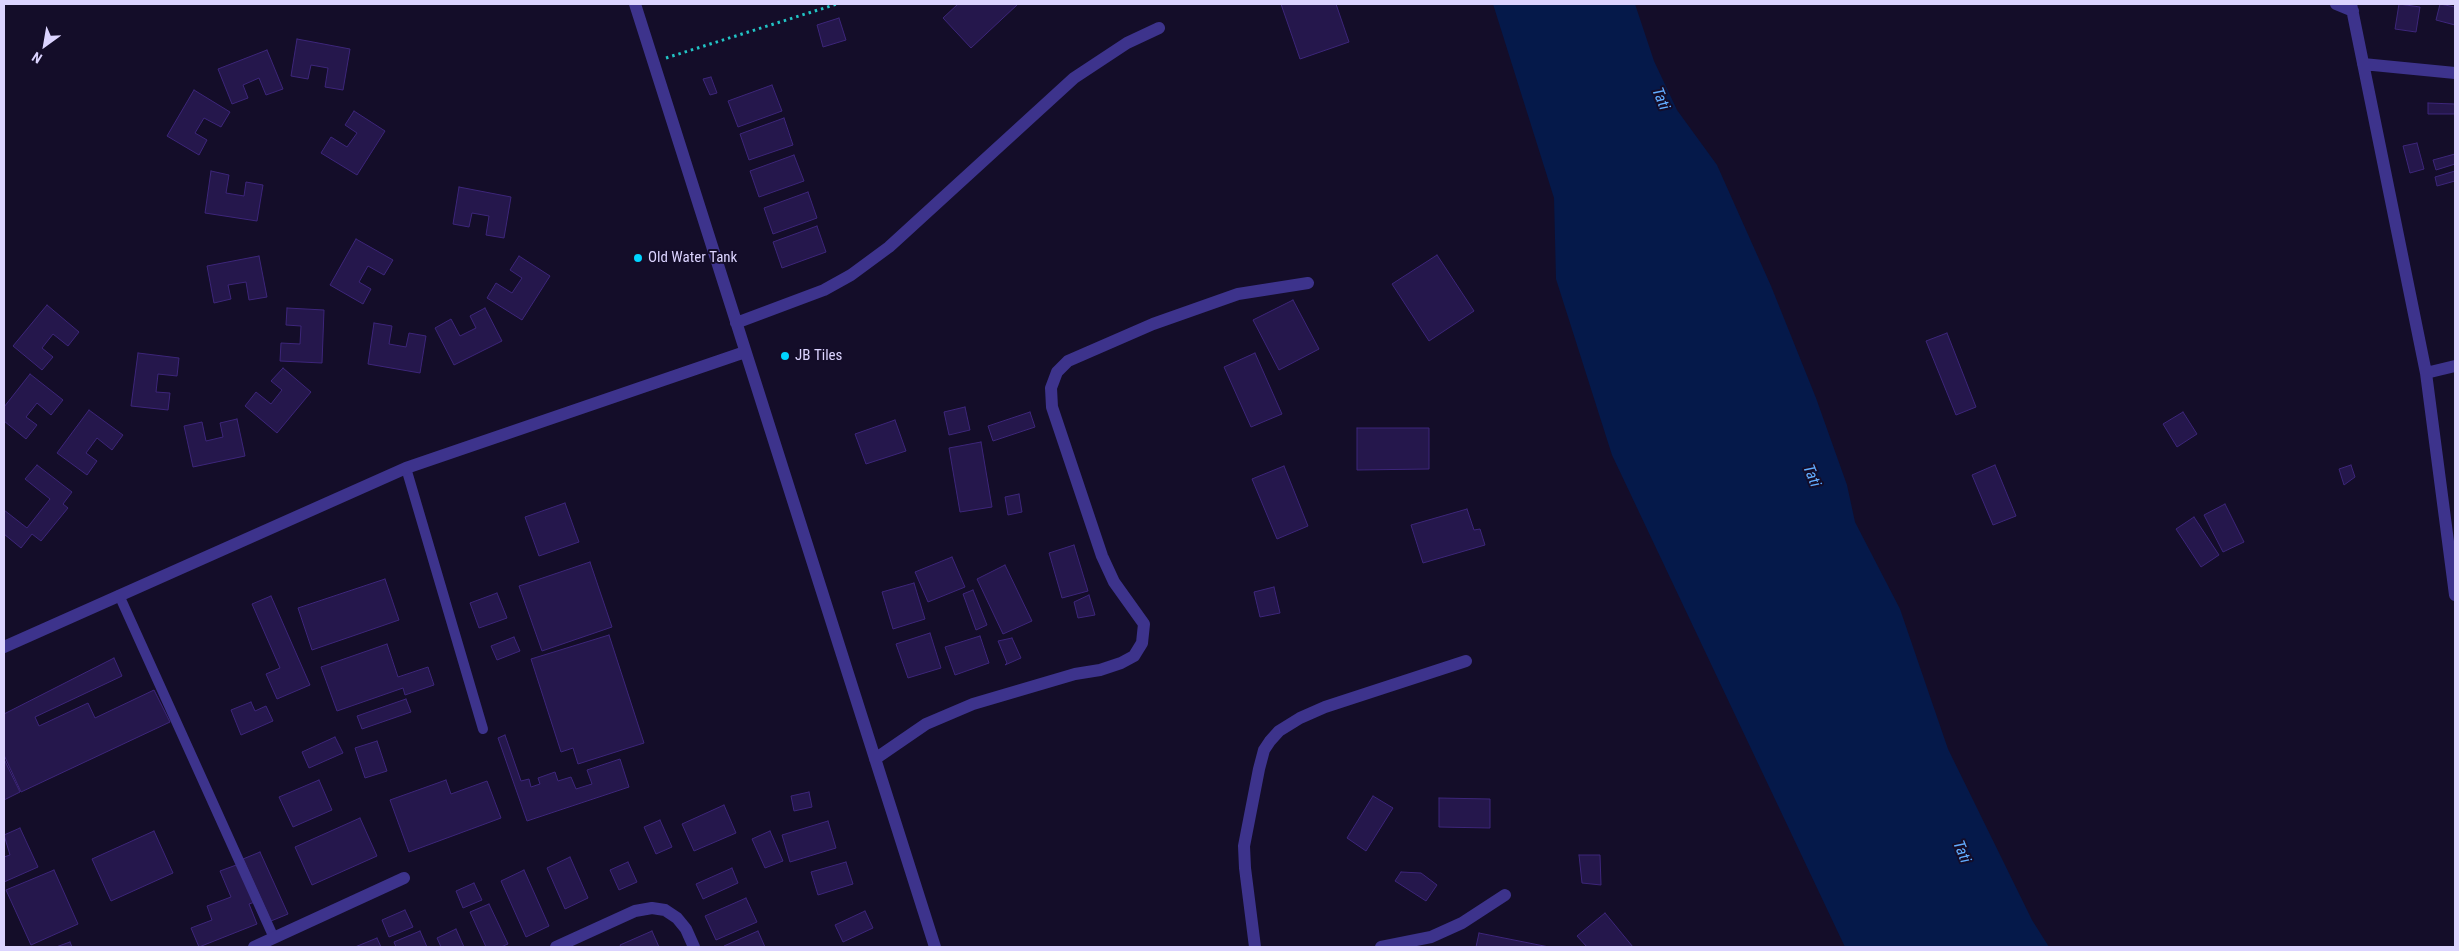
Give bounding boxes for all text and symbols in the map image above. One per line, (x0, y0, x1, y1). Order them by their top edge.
north arrow (20, 20, 70, 70)
text: N (29, 49, 45, 67)
water label: Tati (1647, 85, 1673, 113)
place label: Old Water Tank (648, 249, 737, 267)
marker: Old Water Tank (632, 252, 644, 264)
place label: JB Tiles (795, 347, 842, 365)
marker: JB Tiles (779, 350, 791, 362)
water label: Tati (1798, 462, 1824, 490)
water label: Tati (1948, 838, 1974, 866)

